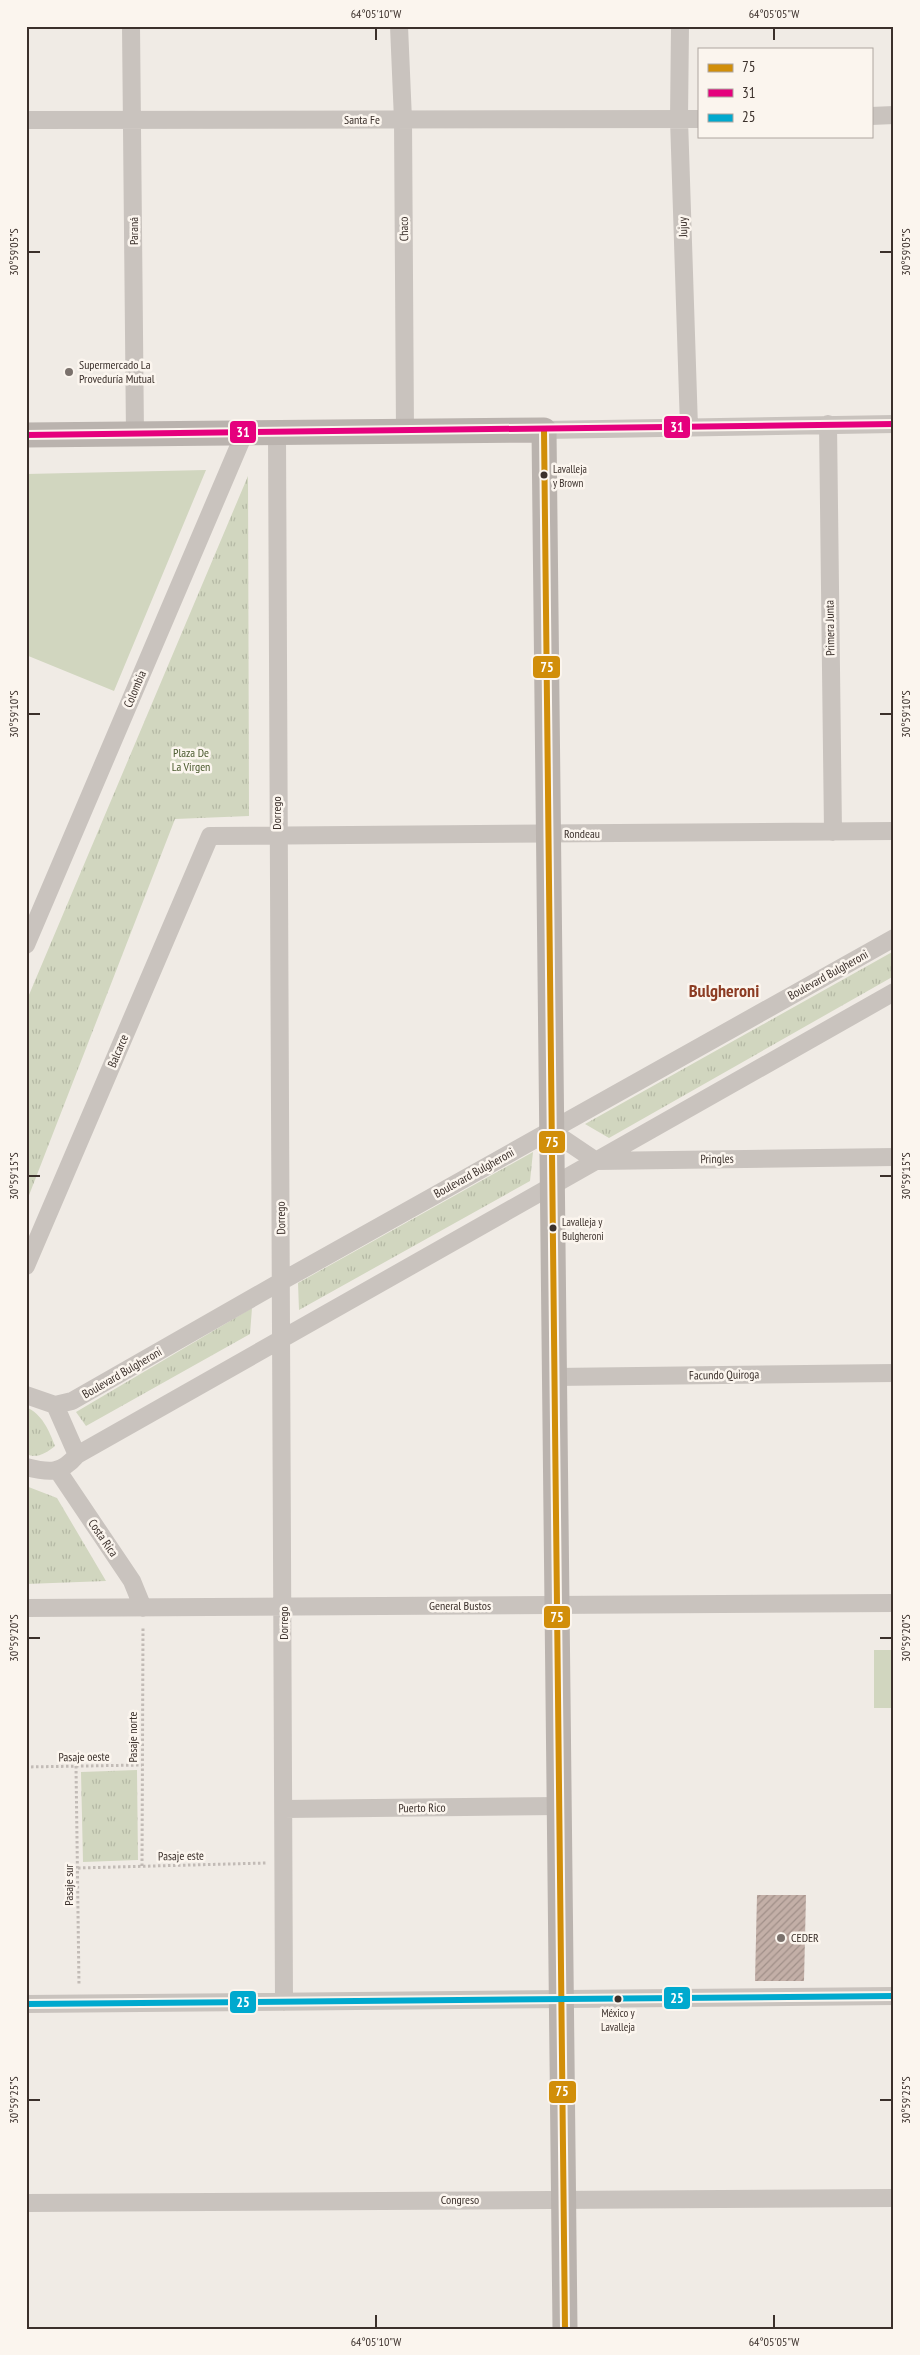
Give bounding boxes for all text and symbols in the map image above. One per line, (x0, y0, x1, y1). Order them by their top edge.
text: 64°05'10"W (351, 6, 401, 21)
text: 64°05'05"W (749, 6, 799, 21)
legend (698, 48, 872, 138)
text: 75 (742, 57, 756, 76)
text: 31 (742, 83, 756, 102)
text: 25 (742, 107, 756, 126)
street label: Santa Fe (344, 112, 380, 127)
street label: Chaco (396, 216, 411, 242)
street label: Jujuy (675, 216, 690, 238)
street label: Paraná (126, 217, 141, 245)
text: 30°59'05"S (6, 228, 21, 276)
text: 30°59'05"S (898, 228, 913, 276)
place label: Supermercado La Proveduría Mutual (79, 357, 155, 386)
marker: Supermercado La Proveduría Mutual (63, 366, 75, 378)
line badge: 31 (663, 415, 691, 439)
text: 31 (670, 418, 684, 436)
line badge: 31 (229, 420, 257, 444)
text: 31 (236, 423, 250, 441)
place label: Lavalleja y Brown (553, 462, 587, 490)
marker: Lavalleja y Brown (539, 470, 549, 480)
street label: Primera Junta (822, 600, 837, 656)
line badge: 75 (532, 655, 561, 679)
text: 75 (540, 658, 554, 676)
street label: Colombia (120, 668, 149, 710)
text: 30°59'10"S (6, 690, 21, 738)
text: 30°59'10"S (898, 690, 913, 738)
park label: Plaza De La Virgen (172, 745, 210, 774)
street label: Dorrego (269, 796, 284, 830)
street label: Rondeau (564, 826, 600, 841)
street label: Boulevard Bulgheroni (785, 946, 871, 1003)
district label: Bulgheroni (689, 979, 759, 1002)
street label: Balcarce (104, 1032, 131, 1070)
line badge: 75 (538, 1130, 566, 1154)
text: 75 (545, 1133, 559, 1151)
street label: Boulevard Bulgheroni (431, 1144, 517, 1201)
street label: Pringles (700, 1151, 734, 1166)
text: 30°59'15"S (6, 1152, 21, 1200)
text: 30°59'15"S (898, 1152, 913, 1200)
street label: Dorrego (273, 1201, 288, 1235)
place label: Lavalleja y Bulgheroni (562, 1215, 604, 1243)
marker: Lavalleja y Bulgheroni (548, 1223, 558, 1233)
street label: Boulevard Bulgheroni (79, 1344, 164, 1401)
street label: Facundo Quiroga (689, 1366, 759, 1383)
street label: Costa Rica (85, 1516, 122, 1560)
street label: General Bustos (429, 1598, 491, 1613)
line badge: 75 (543, 1605, 571, 1629)
street label: Dorrego (276, 1606, 291, 1640)
text: 75 (550, 1608, 564, 1626)
text: 30°59'20"S (6, 1614, 21, 1662)
text: 30°59'20"S (898, 1614, 913, 1662)
street label: Pasaje norte (125, 1711, 140, 1763)
street label: Pasaje oeste (58, 1749, 110, 1764)
street label: Puerto Rico (398, 1800, 446, 1815)
street label: Pasaje este (158, 1848, 204, 1863)
street label: Pasaje sur (61, 1864, 76, 1906)
place label: CEDER (791, 1930, 819, 1945)
marker: CEDER (775, 1932, 787, 1944)
line badge: 25 (663, 1986, 691, 2010)
text: 25 (670, 1989, 684, 2007)
line badge: 25 (229, 1990, 257, 2014)
text: 25 (236, 1993, 250, 2011)
marker: México y Lavalleja (613, 1994, 623, 2004)
place label: México y Lavalleja (601, 2006, 635, 2034)
text: 30°59'25"S (6, 2076, 21, 2124)
text: 30°59'25"S (898, 2076, 913, 2124)
line badge: 75 (548, 2080, 577, 2104)
text: 75 (555, 2082, 569, 2100)
street label: Congreso (441, 2192, 479, 2207)
text: 64°05'10"W (351, 2334, 401, 2349)
text: 64°05'05"W (749, 2334, 799, 2349)

